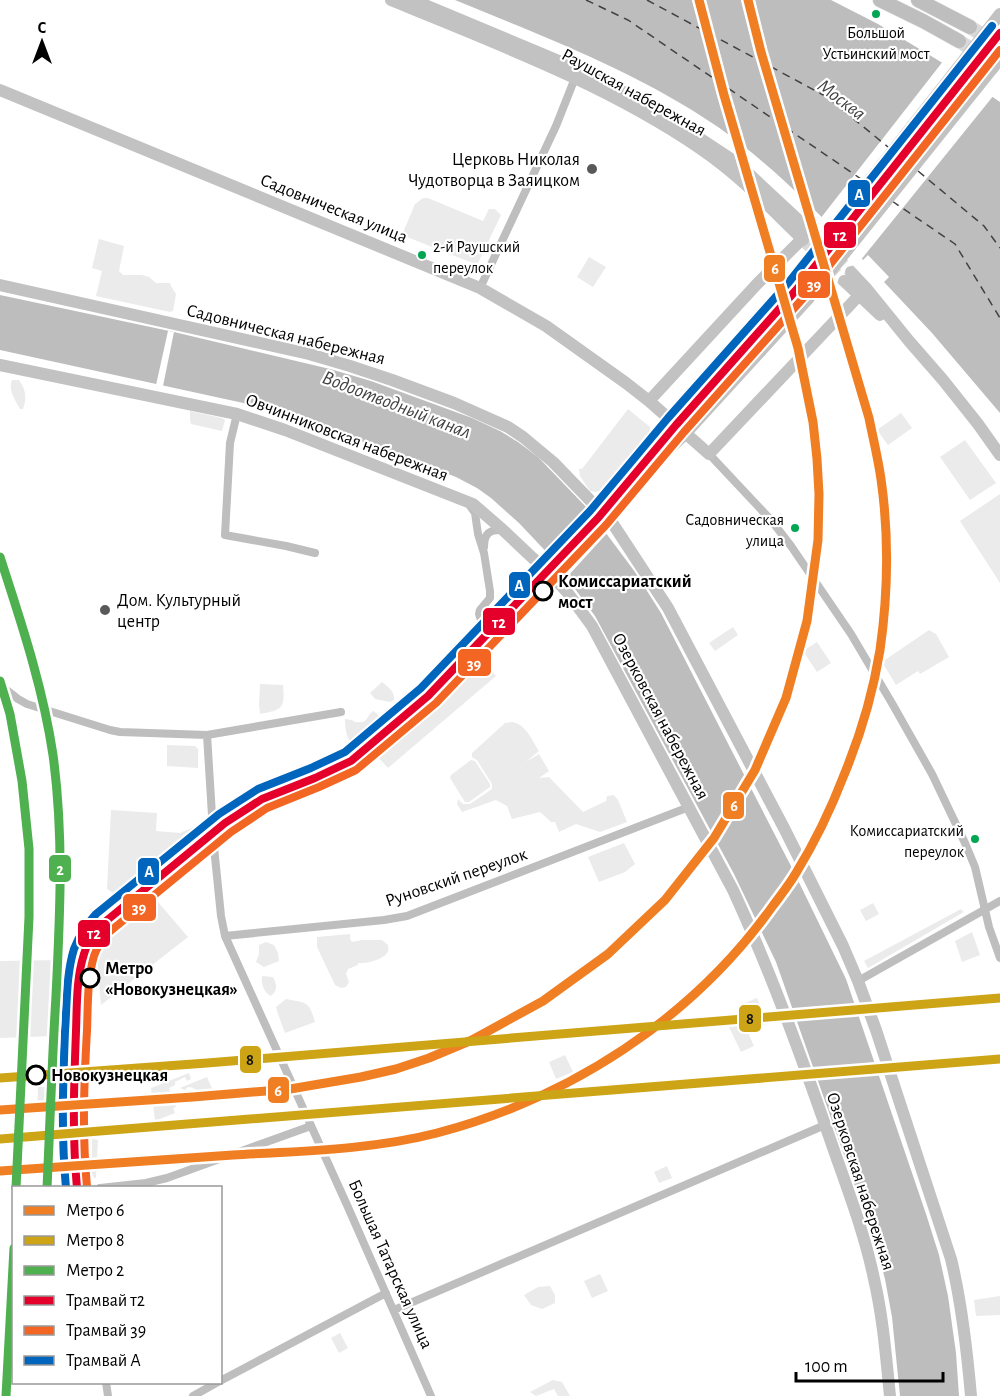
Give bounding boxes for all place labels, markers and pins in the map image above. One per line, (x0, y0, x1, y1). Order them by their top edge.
marker: Большой Устьинский мост (870, 8, 882, 20)
place label: Большой Устьинский мост (823, 25, 930, 62)
place label: Церковь Николая Чудотворца в Заяицком (408, 151, 580, 190)
marker: Церковь Николая Чудотворца в Заяицком (585, 162, 599, 176)
place label: 2-й Раушский переулок (433, 239, 520, 277)
marker: 2-й Раушский переулок (416, 249, 428, 261)
place label: Садовническая улица (685, 512, 784, 550)
marker: Садовническая улица (789, 522, 801, 534)
place label: Комиссариатский мост (558, 573, 692, 612)
marker: Комиссариатский мост (533, 581, 553, 601)
place label: Дом. Культурный центр (117, 592, 241, 631)
marker: Дом. Культурный центр (98, 603, 112, 617)
place label: Комиссариатский переулок (850, 823, 965, 861)
marker: Комиссариатский переулок (969, 833, 981, 845)
place label: Метро «Новокузнецкая» (105, 960, 238, 999)
marker: Метро «Новокузнецкая» (80, 968, 100, 988)
marker: Новокузнецкая (26, 1065, 46, 1085)
place label: Новокузнецкая (51, 1067, 168, 1085)

